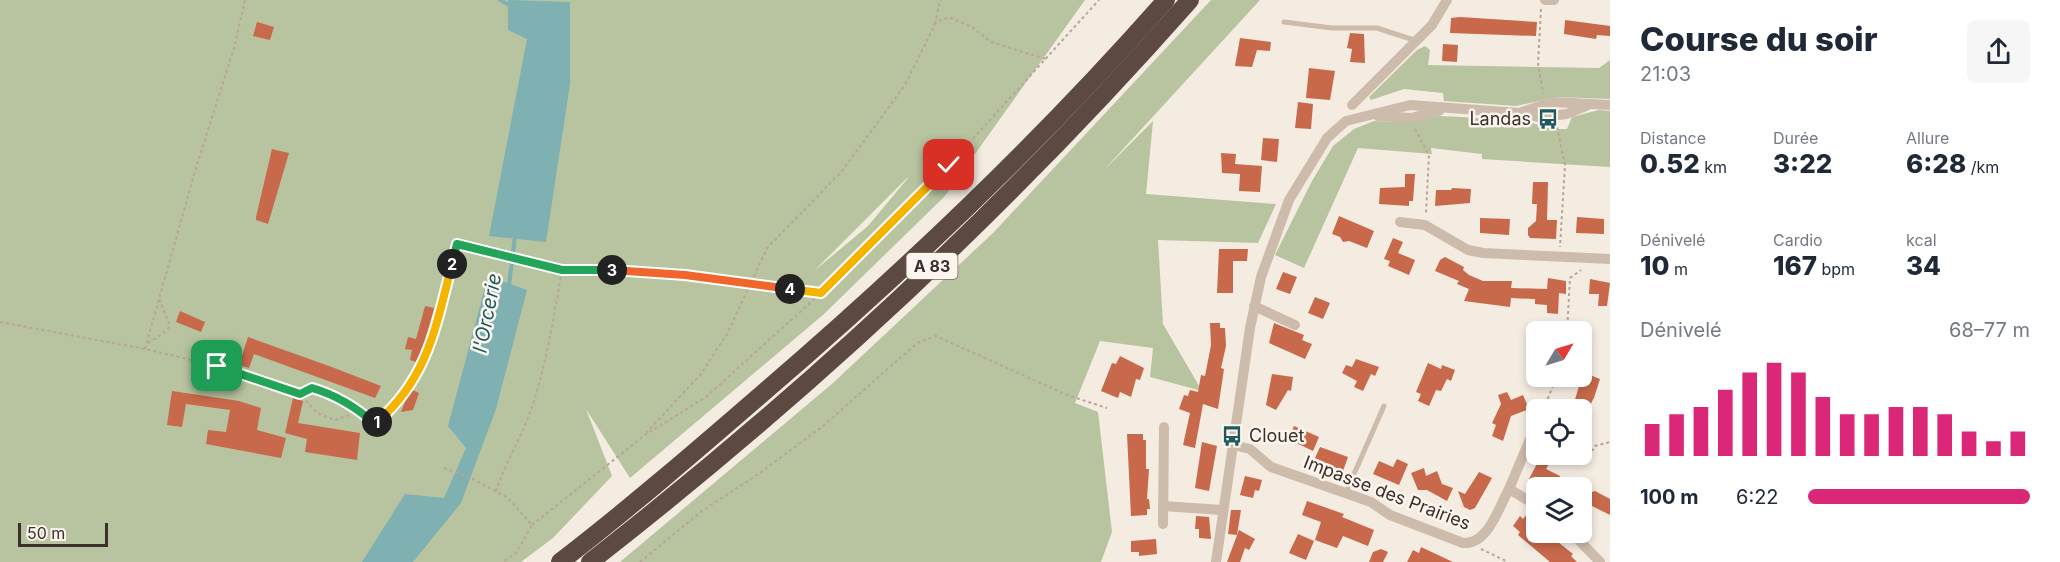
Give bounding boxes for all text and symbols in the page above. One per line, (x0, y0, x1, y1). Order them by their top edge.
text: Course du soir (1640, 19, 1878, 59)
button: share (1967, 20, 2030, 83)
text: 21:03 (1640, 62, 1691, 86)
bus stop icon: Landas (1536, 107, 1560, 131)
place label: Landas (1469, 108, 1531, 129)
text: Distance (1640, 128, 1706, 148)
text: Durée (1773, 128, 1818, 148)
text: Allure (1906, 128, 1949, 148)
pin (923, 139, 974, 190)
icon: check (932, 148, 965, 181)
text: 0.52 (1640, 148, 1700, 179)
text: 3:22 (1773, 148, 1832, 179)
text: 6:28 (1906, 148, 1966, 179)
text: km (1700, 157, 1727, 177)
text: /km (1966, 157, 1999, 177)
text: Dénivelé (1640, 230, 1705, 250)
text: Cardio (1773, 230, 1823, 250)
text: kcal (1906, 230, 1937, 250)
pin: 2 (437, 249, 467, 279)
text: 10 (1640, 250, 1669, 281)
text: 167 (1773, 250, 1817, 281)
text: 34 (1906, 250, 1941, 281)
road number: A 83 (906, 253, 958, 279)
text: 2 (447, 254, 457, 274)
pin: 3 (597, 255, 627, 285)
text: m (1669, 259, 1688, 279)
text: bpm (1817, 259, 1855, 279)
text: 3 (607, 260, 617, 280)
water label: l'Orcerie (468, 271, 506, 355)
pin: 4 (775, 274, 805, 304)
text: 4 (785, 279, 795, 299)
text: Dénivelé (1640, 318, 1722, 342)
text: 68–77 m (1949, 318, 2030, 342)
north arrow (1526, 321, 1592, 387)
map controls (1526, 321, 1592, 543)
pin (191, 340, 242, 391)
icon: arrive (200, 349, 233, 382)
button: locate (1526, 399, 1592, 465)
pin: 1 (362, 407, 392, 437)
text: 1 (374, 412, 380, 432)
bus stop icon: Clouet (1220, 424, 1244, 448)
place label: Clouet (1249, 425, 1304, 446)
street label: Impasse des Prairies (1301, 451, 1473, 534)
button: layers (1526, 477, 1592, 543)
text: 100 m (1640, 485, 1699, 509)
text: 6:22 (1736, 485, 1779, 509)
scale bar (18, 520, 108, 548)
text: 50 m (27, 523, 65, 543)

